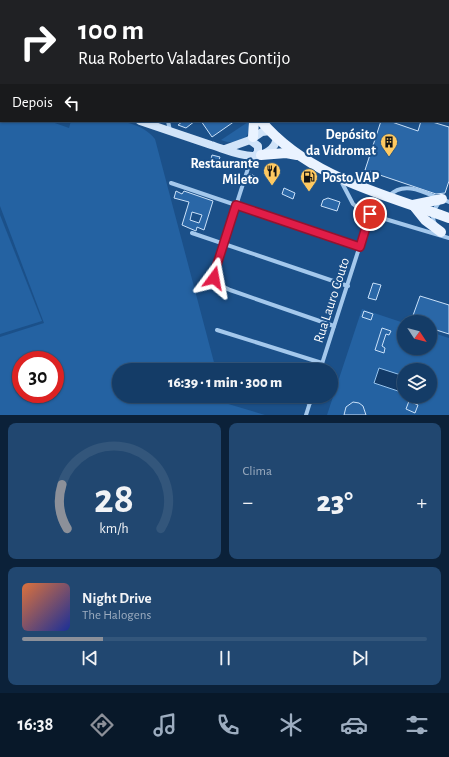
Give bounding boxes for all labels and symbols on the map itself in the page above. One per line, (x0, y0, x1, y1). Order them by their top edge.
place label: Depósito da Vidromat (306, 128, 376, 158)
building icon: Depósito da Vidromat (379, 132, 399, 157)
place label: Restaurante Mileto (190, 157, 259, 187)
restaurant icon: Restaurante Mileto (262, 161, 282, 186)
fuel station icon: Posto VAP (299, 167, 319, 192)
place label: Posto VAP (322, 171, 379, 185)
pin (353, 197, 387, 231)
street label: Rua Lauro Couto (312, 256, 352, 345)
position arrow (193, 257, 235, 299)
north arrow (397, 315, 437, 355)
speed limit sign: 30 (12, 351, 64, 403)

